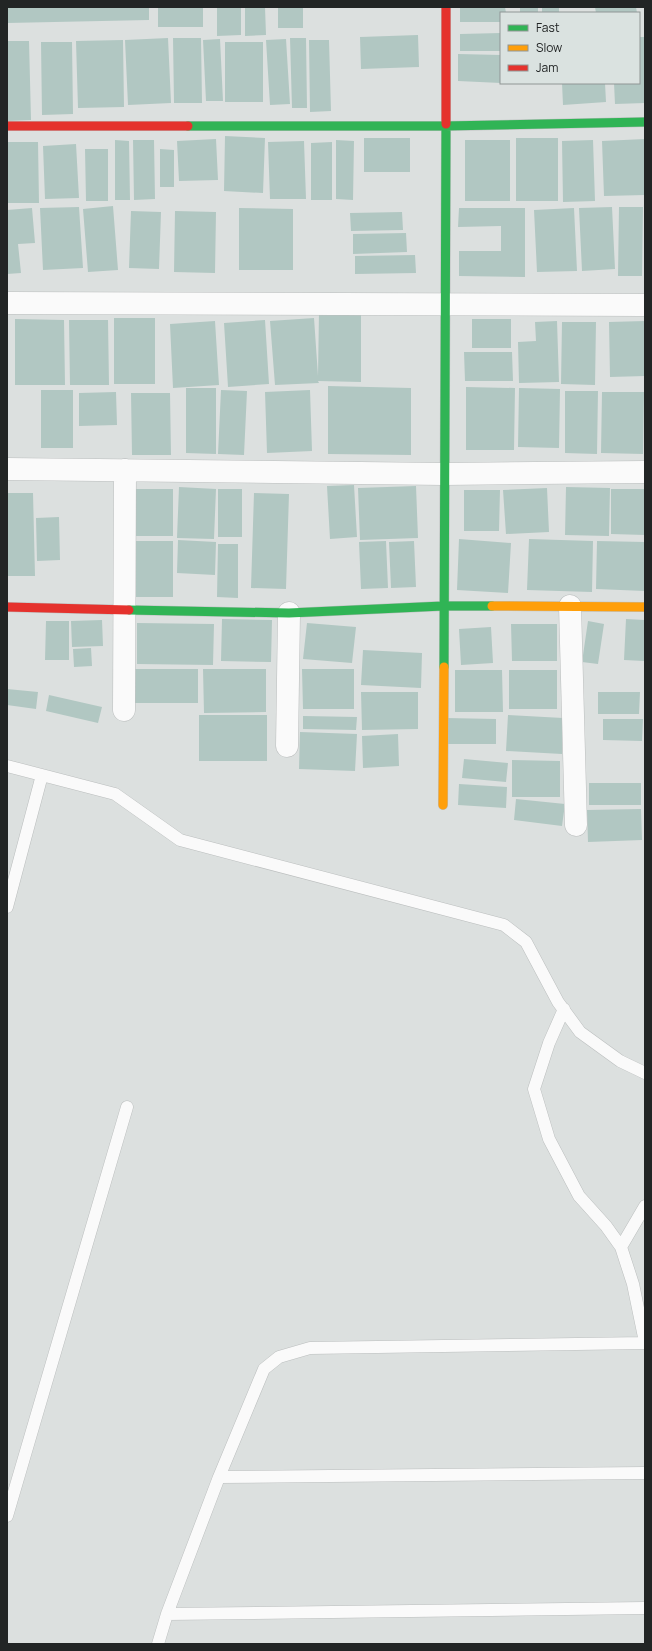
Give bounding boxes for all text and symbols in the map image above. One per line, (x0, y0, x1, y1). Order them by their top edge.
legend (500, 12, 640, 84)
text: Fast (536, 19, 560, 36)
text: Slow (536, 39, 562, 56)
text: Jam (536, 59, 558, 76)

